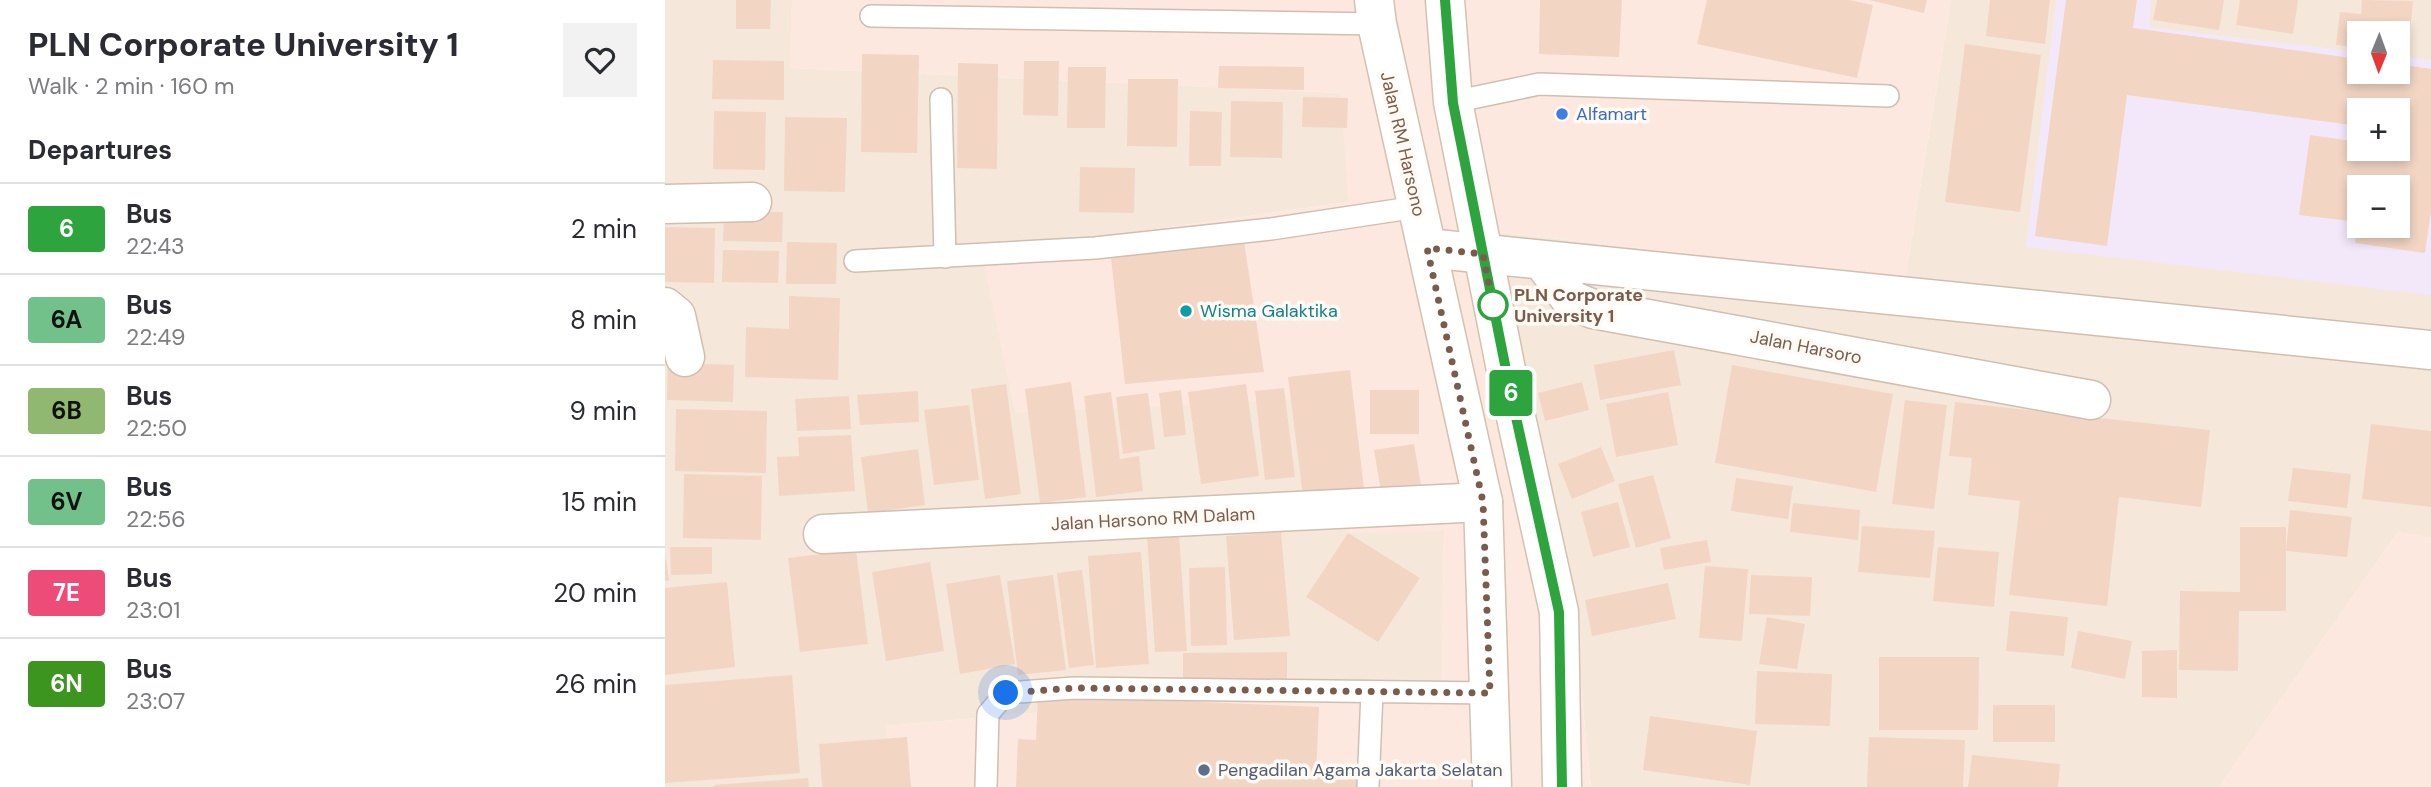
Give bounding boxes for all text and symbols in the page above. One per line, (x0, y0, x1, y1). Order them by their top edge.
north arrow (2347, 21, 2410, 84)
map controls (2347, 21, 2410, 238)
text: PLN Corporate University 1 (28, 23, 459, 66)
button: heart (563, 23, 637, 97)
street label: Jalan RM Harsono (1375, 69, 1431, 219)
text: Walk · 2 min · 160 m (28, 71, 235, 101)
button: + (2347, 98, 2410, 161)
place label: Alfamart (1576, 102, 1647, 126)
marker: Alfamart (1554, 106, 1570, 122)
text: Departures (28, 133, 172, 167)
button: − (2347, 175, 2410, 238)
text: Bus (126, 197, 172, 231)
text: 2 min (571, 212, 637, 246)
text: 6 (59, 213, 74, 244)
text: 22:43 (126, 231, 185, 261)
place label: PLN Corporate University 1 (1514, 283, 1643, 328)
text: Bus (126, 288, 172, 322)
marker: PLN Corporate University 1 (1478, 290, 1508, 320)
place label: Wisma Galaktika (1200, 299, 1338, 323)
text: 8 min (570, 303, 637, 337)
marker: Wisma Galaktika (1178, 303, 1194, 319)
text: 6A (51, 304, 82, 335)
text: 22:49 (126, 322, 186, 352)
street label: Jalan Harsoro (1748, 324, 1864, 370)
line badge: 6 (1488, 370, 1534, 416)
text: 6 (1503, 377, 1519, 408)
text: Bus (126, 379, 172, 413)
text: 9 min (569, 394, 637, 428)
text: 6B (51, 395, 82, 426)
text: 22:50 (126, 413, 187, 443)
text: Bus (126, 470, 172, 504)
text: 15 min (562, 485, 637, 519)
text: 6V (51, 486, 82, 517)
street label: Jalan Harsono RM Dalam (1050, 502, 1256, 536)
text: 22:56 (126, 504, 186, 534)
text: Bus (126, 561, 172, 595)
text: 20 min (553, 576, 637, 610)
text: 7E (53, 577, 80, 608)
text: 23:01 (126, 595, 180, 625)
text: Bus (126, 652, 172, 686)
text: 26 min (554, 667, 637, 701)
text: 6N (50, 668, 83, 699)
your location (988, 675, 1023, 710)
text: 23:07 (126, 686, 185, 716)
place label: Pengadilan Agama Jakarta Selatan (1218, 758, 1503, 782)
marker: Pengadilan Agama Jakarta Selatan (1196, 762, 1212, 778)

